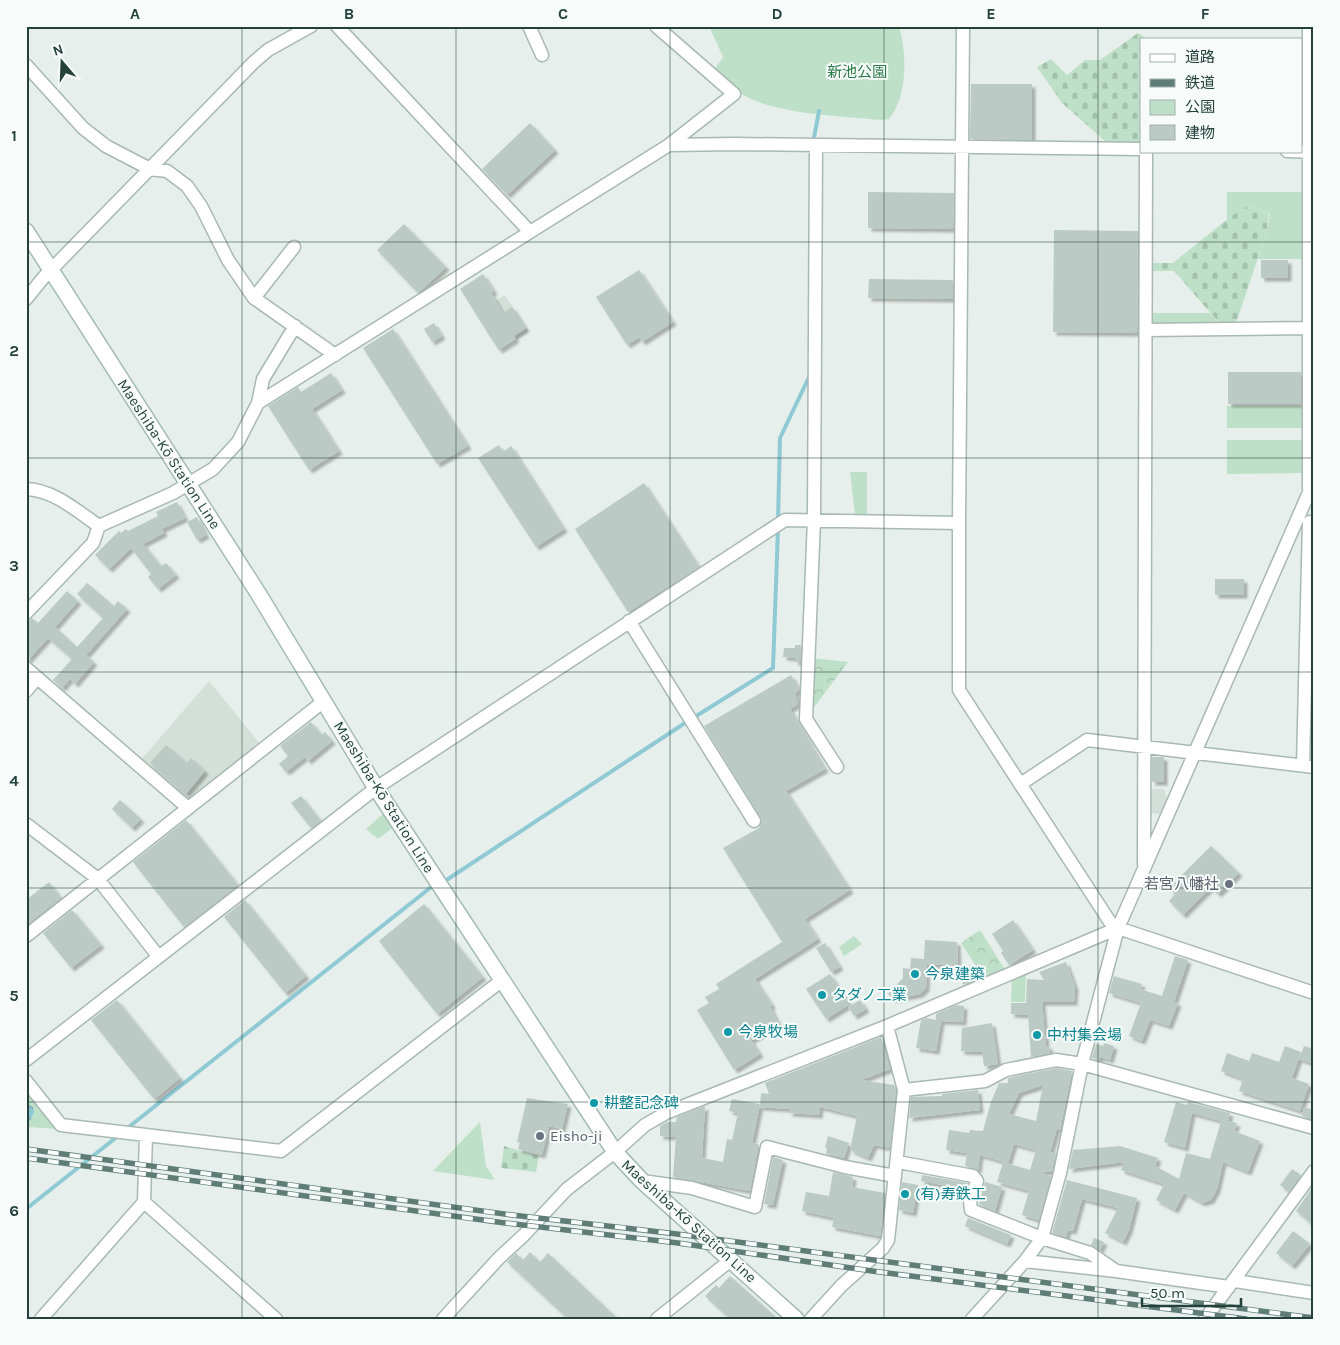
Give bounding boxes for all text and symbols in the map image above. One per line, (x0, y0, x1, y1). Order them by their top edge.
text: A (130, 4, 140, 23)
text: B (344, 4, 354, 23)
text: C (558, 4, 568, 23)
text: D (772, 4, 783, 23)
text: E (986, 4, 996, 23)
text: F (1201, 4, 1210, 23)
north arrow (38, 38, 88, 88)
legend (1140, 38, 1302, 152)
text: N (50, 41, 65, 60)
text: 道路 (1185, 48, 1215, 66)
park label: 新池公園 (827, 63, 887, 81)
text: 鉄道 (1185, 74, 1215, 92)
text: 公園 (1185, 98, 1215, 116)
text: 建物 (1185, 124, 1215, 142)
text: 1 (11, 126, 17, 145)
text: 2 (9, 341, 19, 360)
street label: Maeshiba-Kō Station Line (114, 376, 224, 532)
text: 3 (9, 556, 19, 575)
street label: Maeshiba-Kō Station Line (330, 718, 438, 876)
text: 4 (9, 771, 19, 790)
place label: 若宮八幡社 (1144, 875, 1219, 893)
marker: 若宮八幡社 (1223, 878, 1235, 890)
place label: 今泉建築 (925, 965, 985, 983)
marker: 今泉建築 (909, 968, 921, 980)
text: 5 (9, 986, 19, 1005)
place label: タダノ工業 (832, 986, 907, 1004)
marker: タダノ工業 (816, 989, 828, 1001)
place label: 今泉牧場 (738, 1023, 798, 1041)
marker: 今泉牧場 (722, 1026, 734, 1038)
place label: 中村集会場 (1047, 1026, 1122, 1044)
marker: 中村集会場 (1031, 1029, 1043, 1041)
place label: 耕整記念碑 (604, 1094, 679, 1112)
marker: 耕整記念碑 (588, 1097, 600, 1109)
place label: Eisho-ji (550, 1127, 602, 1145)
marker: Eisho-ji (534, 1130, 546, 1142)
street label: Maeshiba-Kō Station Line (618, 1156, 760, 1286)
place label: (有)寿鉄工 (915, 1185, 986, 1203)
marker: (有)寿鉄工 (899, 1188, 911, 1200)
text: 6 (9, 1201, 19, 1220)
scale bar (1142, 1275, 1241, 1307)
text: 50 m (1150, 1284, 1185, 1302)

